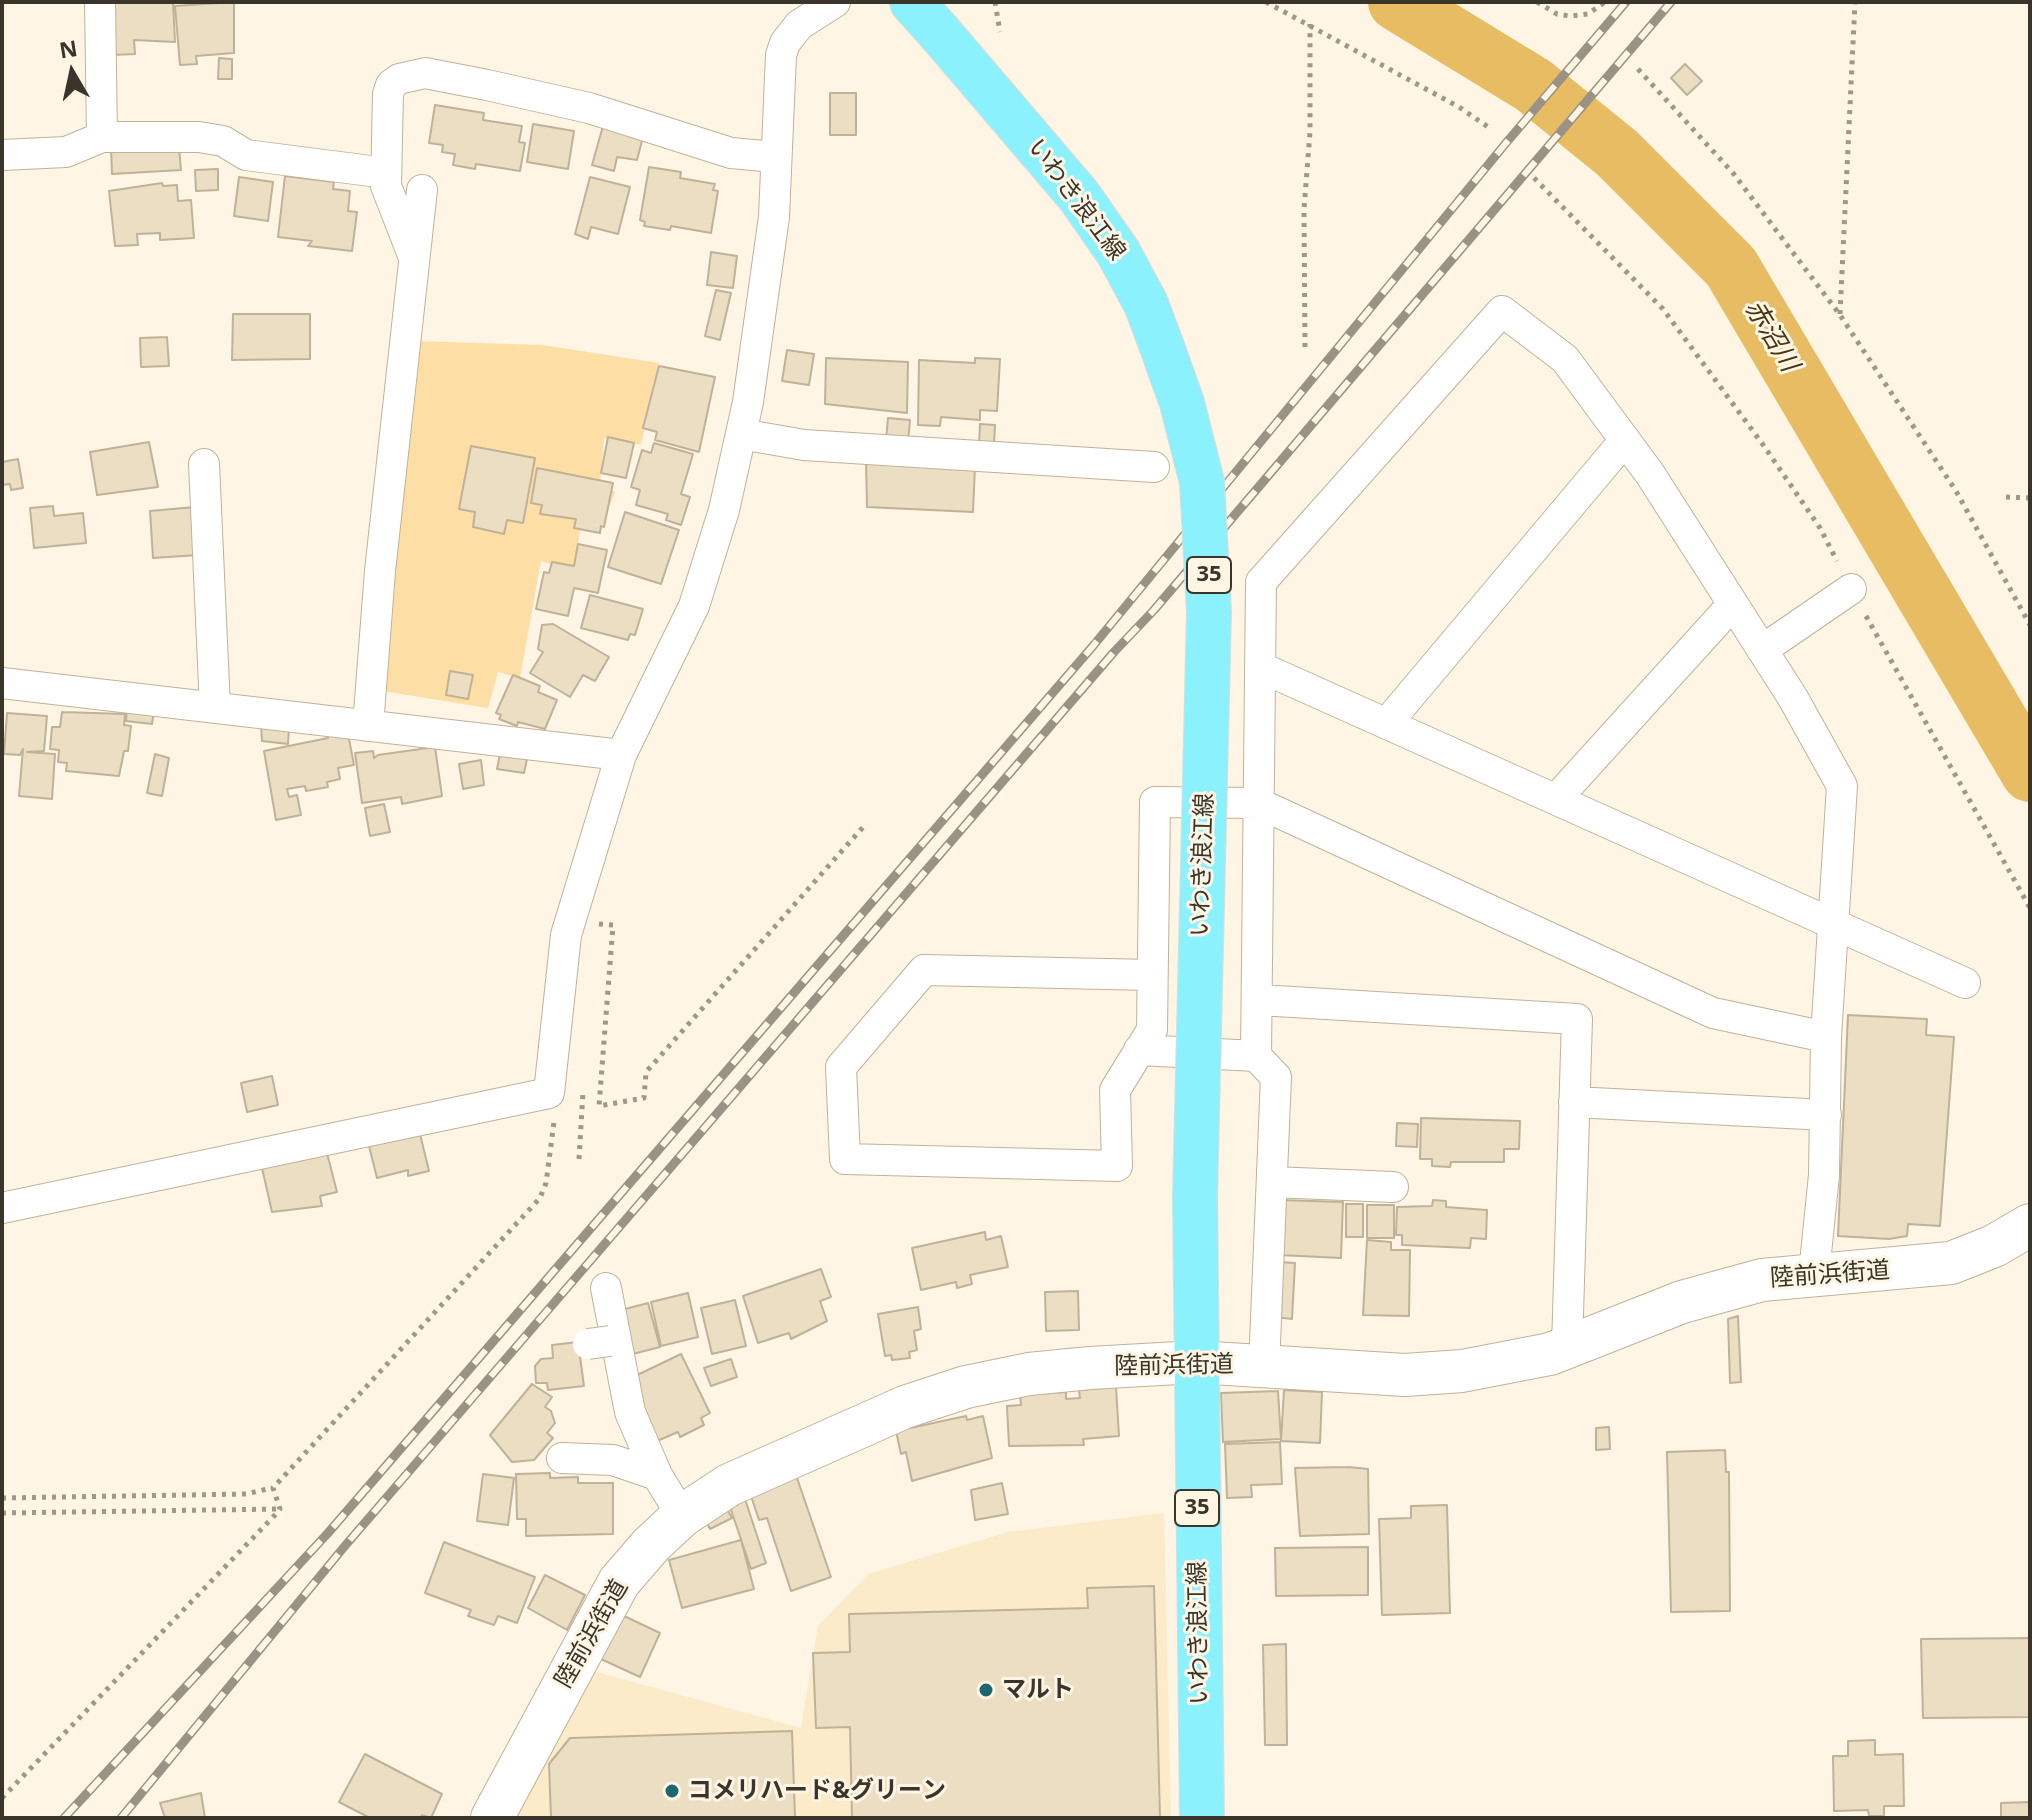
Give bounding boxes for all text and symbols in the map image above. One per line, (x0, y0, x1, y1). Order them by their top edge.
north arrow (32, 32, 112, 112)
text: N (57, 32, 79, 65)
street label: いわき浪江線 (1021, 134, 1131, 266)
water label: 赤沼川 (1738, 295, 1804, 377)
road number: 35 (1187, 557, 1231, 593)
street label: いわき浪江線 (1186, 793, 1220, 937)
street label: 陸前浜街道 (1769, 1256, 1891, 1294)
street label: 陸前浜街道 (1114, 1351, 1234, 1381)
road number: 35 (1175, 1490, 1219, 1526)
street label: いわき浪江線 (1183, 1561, 1215, 1705)
street label: 陸前浜街道 (550, 1575, 634, 1693)
place label: マルト (1002, 1676, 1074, 1704)
marker: マルト (977, 1681, 995, 1699)
place label: コメリハード&グリーン (688, 1777, 946, 1805)
marker: コメリハード&グリーン (663, 1782, 681, 1800)

